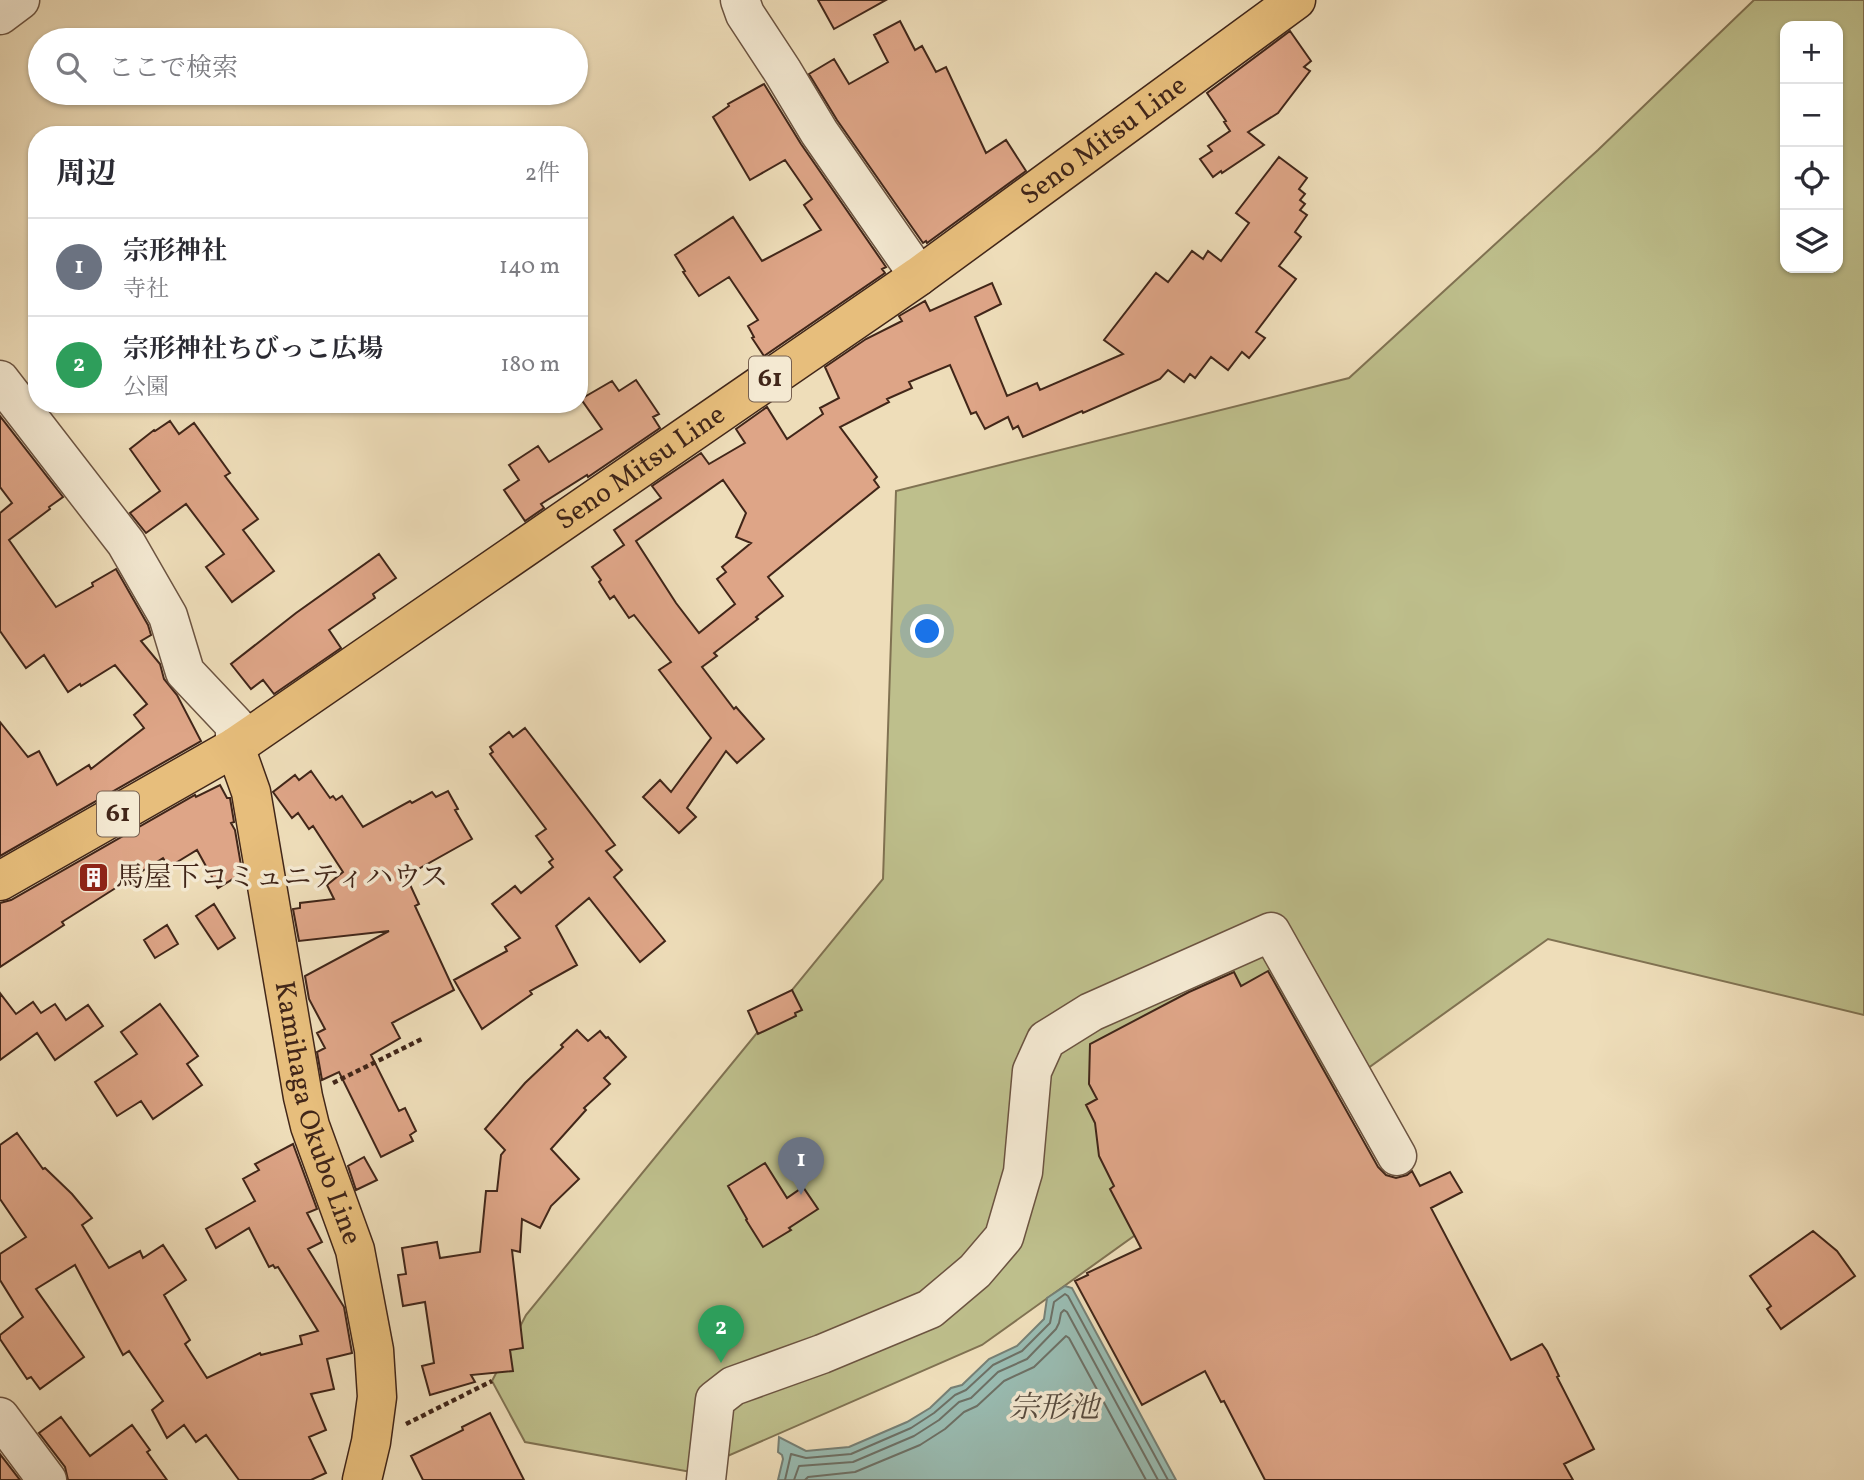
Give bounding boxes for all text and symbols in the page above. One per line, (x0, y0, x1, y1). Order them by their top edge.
map controls (1780, 21, 1843, 273)
button: + (1780, 21, 1843, 84)
search box (28, 28, 588, 105)
icon: search (52, 48, 90, 86)
text: ここで検索 (108, 51, 238, 87)
street label: Seno Mitsu Line (1012, 67, 1195, 215)
button: − (1780, 84, 1843, 147)
button: locate (1780, 147, 1843, 210)
text: 周辺 (56, 154, 116, 196)
text: 2件 (525, 158, 560, 190)
button: layers (1780, 210, 1843, 273)
text: 宗形神社 (123, 234, 227, 270)
text: 1 (74, 251, 84, 283)
text: 140 m (499, 251, 560, 283)
text: 寺社 (123, 274, 169, 306)
text: 宗形神社ちびっこ広場 (123, 332, 383, 368)
text: 2 (73, 349, 85, 381)
text: 180 m (501, 349, 560, 381)
road number: 61 (749, 356, 791, 402)
text: 公園 (123, 372, 169, 404)
street label: Seno Mitsu Line (548, 396, 733, 540)
your location (910, 614, 944, 648)
road number: 61 (97, 792, 139, 836)
place label: 馬屋下コミュニティハウス (116, 859, 448, 898)
building icon: 馬屋下コミュニティハウス (76, 861, 110, 895)
street label: Kamihaga Okubo Line (264, 978, 371, 1250)
pin: 1 (778, 1137, 824, 1195)
pin: 2 (698, 1305, 744, 1363)
water label: 宗形池 (1009, 1388, 1102, 1430)

